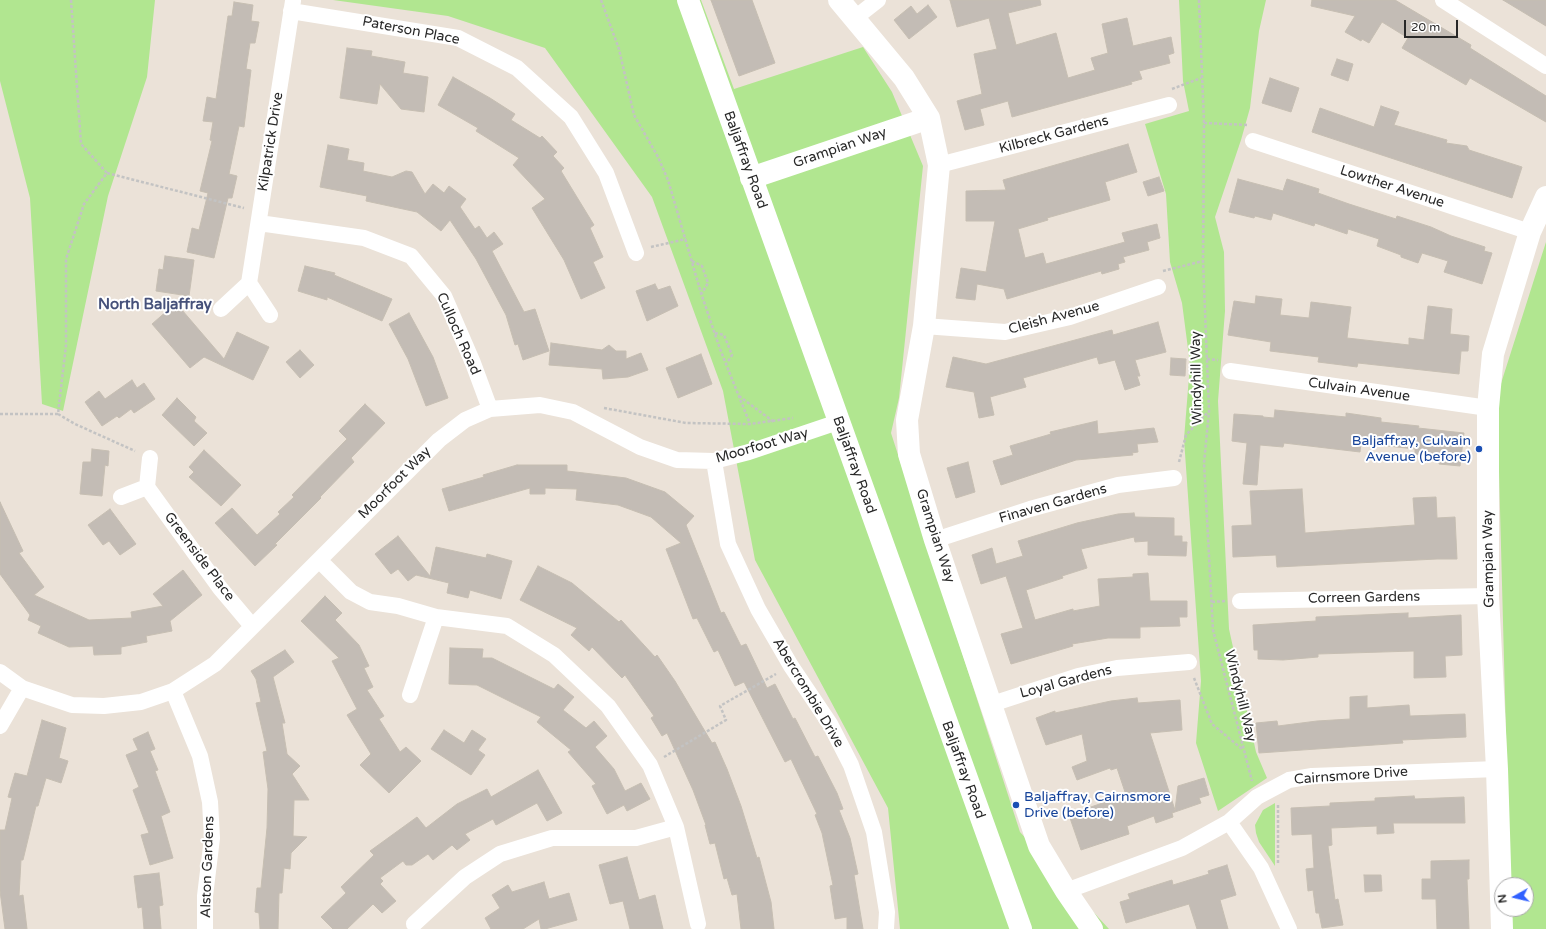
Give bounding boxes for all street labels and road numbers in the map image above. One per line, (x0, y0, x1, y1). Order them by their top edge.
street label: Paterson Place (361, 13, 461, 49)
street label: Kilpatrick Drive (255, 91, 287, 193)
street label: Baljaffray Road (720, 109, 770, 211)
street label: Kilbreck Gardens (997, 112, 1111, 158)
street label: Grampian Way (791, 124, 889, 172)
street label: Lowther Avenue (1338, 162, 1446, 212)
street label: Culloch Road (432, 290, 484, 378)
street label: Cleish Avenue (1007, 298, 1101, 338)
street label: Windyhill Way (1188, 331, 1206, 425)
street label: Culvain Avenue (1307, 375, 1411, 405)
street label: Baljaffray Road (829, 414, 879, 516)
street label: Moorfoot Way (714, 425, 810, 467)
street label: Moorfoot Way (355, 443, 435, 523)
street label: Finaven Gardens (997, 481, 1109, 527)
street label: Grampian Way (912, 487, 958, 585)
street label: Greenside Place (160, 509, 238, 605)
street label: Grampian Way (1480, 510, 1498, 608)
street label: Correen Gardens (1308, 589, 1420, 607)
street label: Abercrombie Drive (769, 635, 847, 751)
street label: Windyhill Way (1220, 648, 1260, 744)
street label: Loyal Gardens (1018, 662, 1114, 702)
street label: Baljaffray Road (938, 719, 988, 821)
street label: Cairnsmore Drive (1293, 764, 1409, 788)
street label: Alston Gardens (198, 816, 218, 918)

